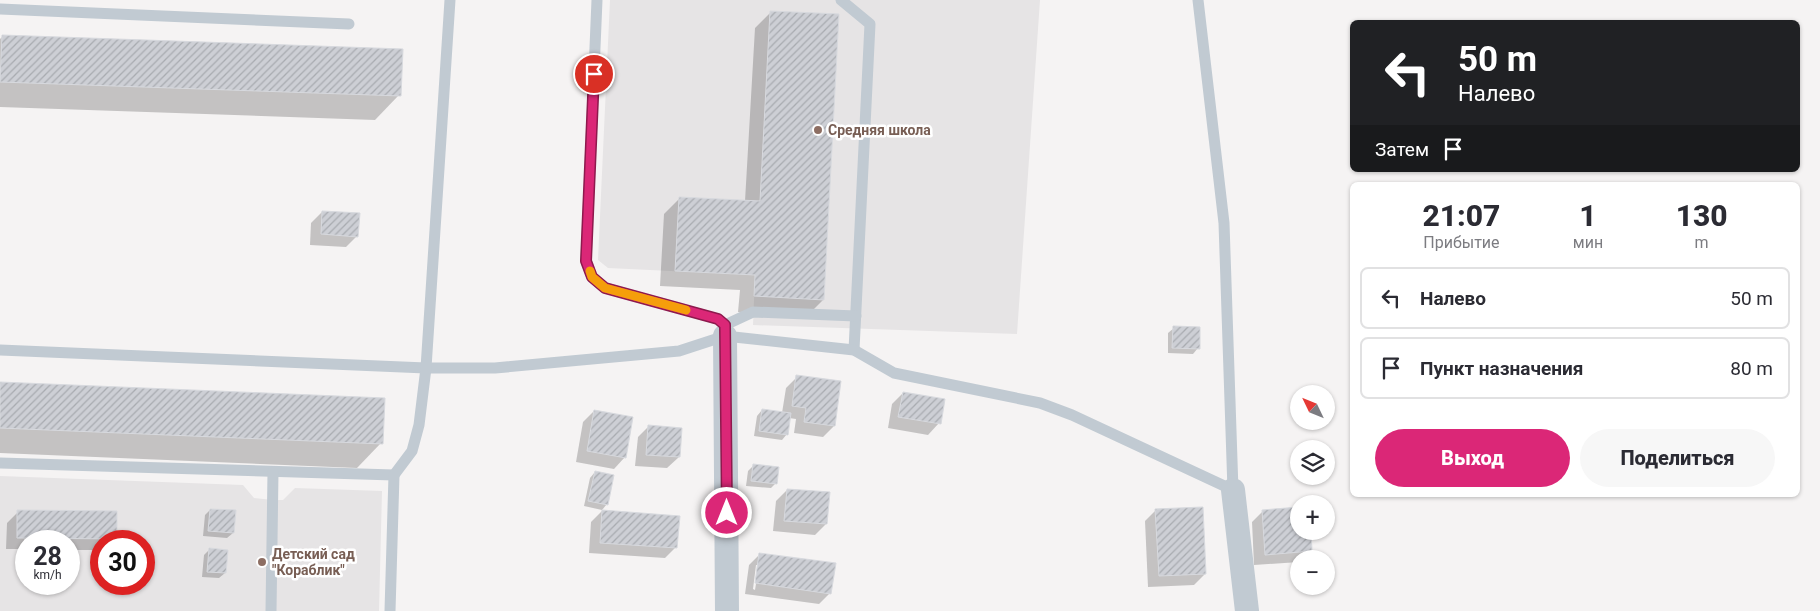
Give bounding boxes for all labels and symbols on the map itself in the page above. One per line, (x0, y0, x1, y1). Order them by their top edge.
pin (573, 53, 615, 95)
place label: Средняя школа (828, 122, 931, 138)
marker: Средняя школа (812, 124, 824, 136)
north arrow (1290, 385, 1335, 430)
position arrow (700, 486, 752, 538)
speed limit sign: 30 (90, 530, 155, 595)
place label: Детский сад "Кораблик" (272, 546, 355, 578)
marker: Детский сад "Кораблик" (256, 556, 268, 568)

